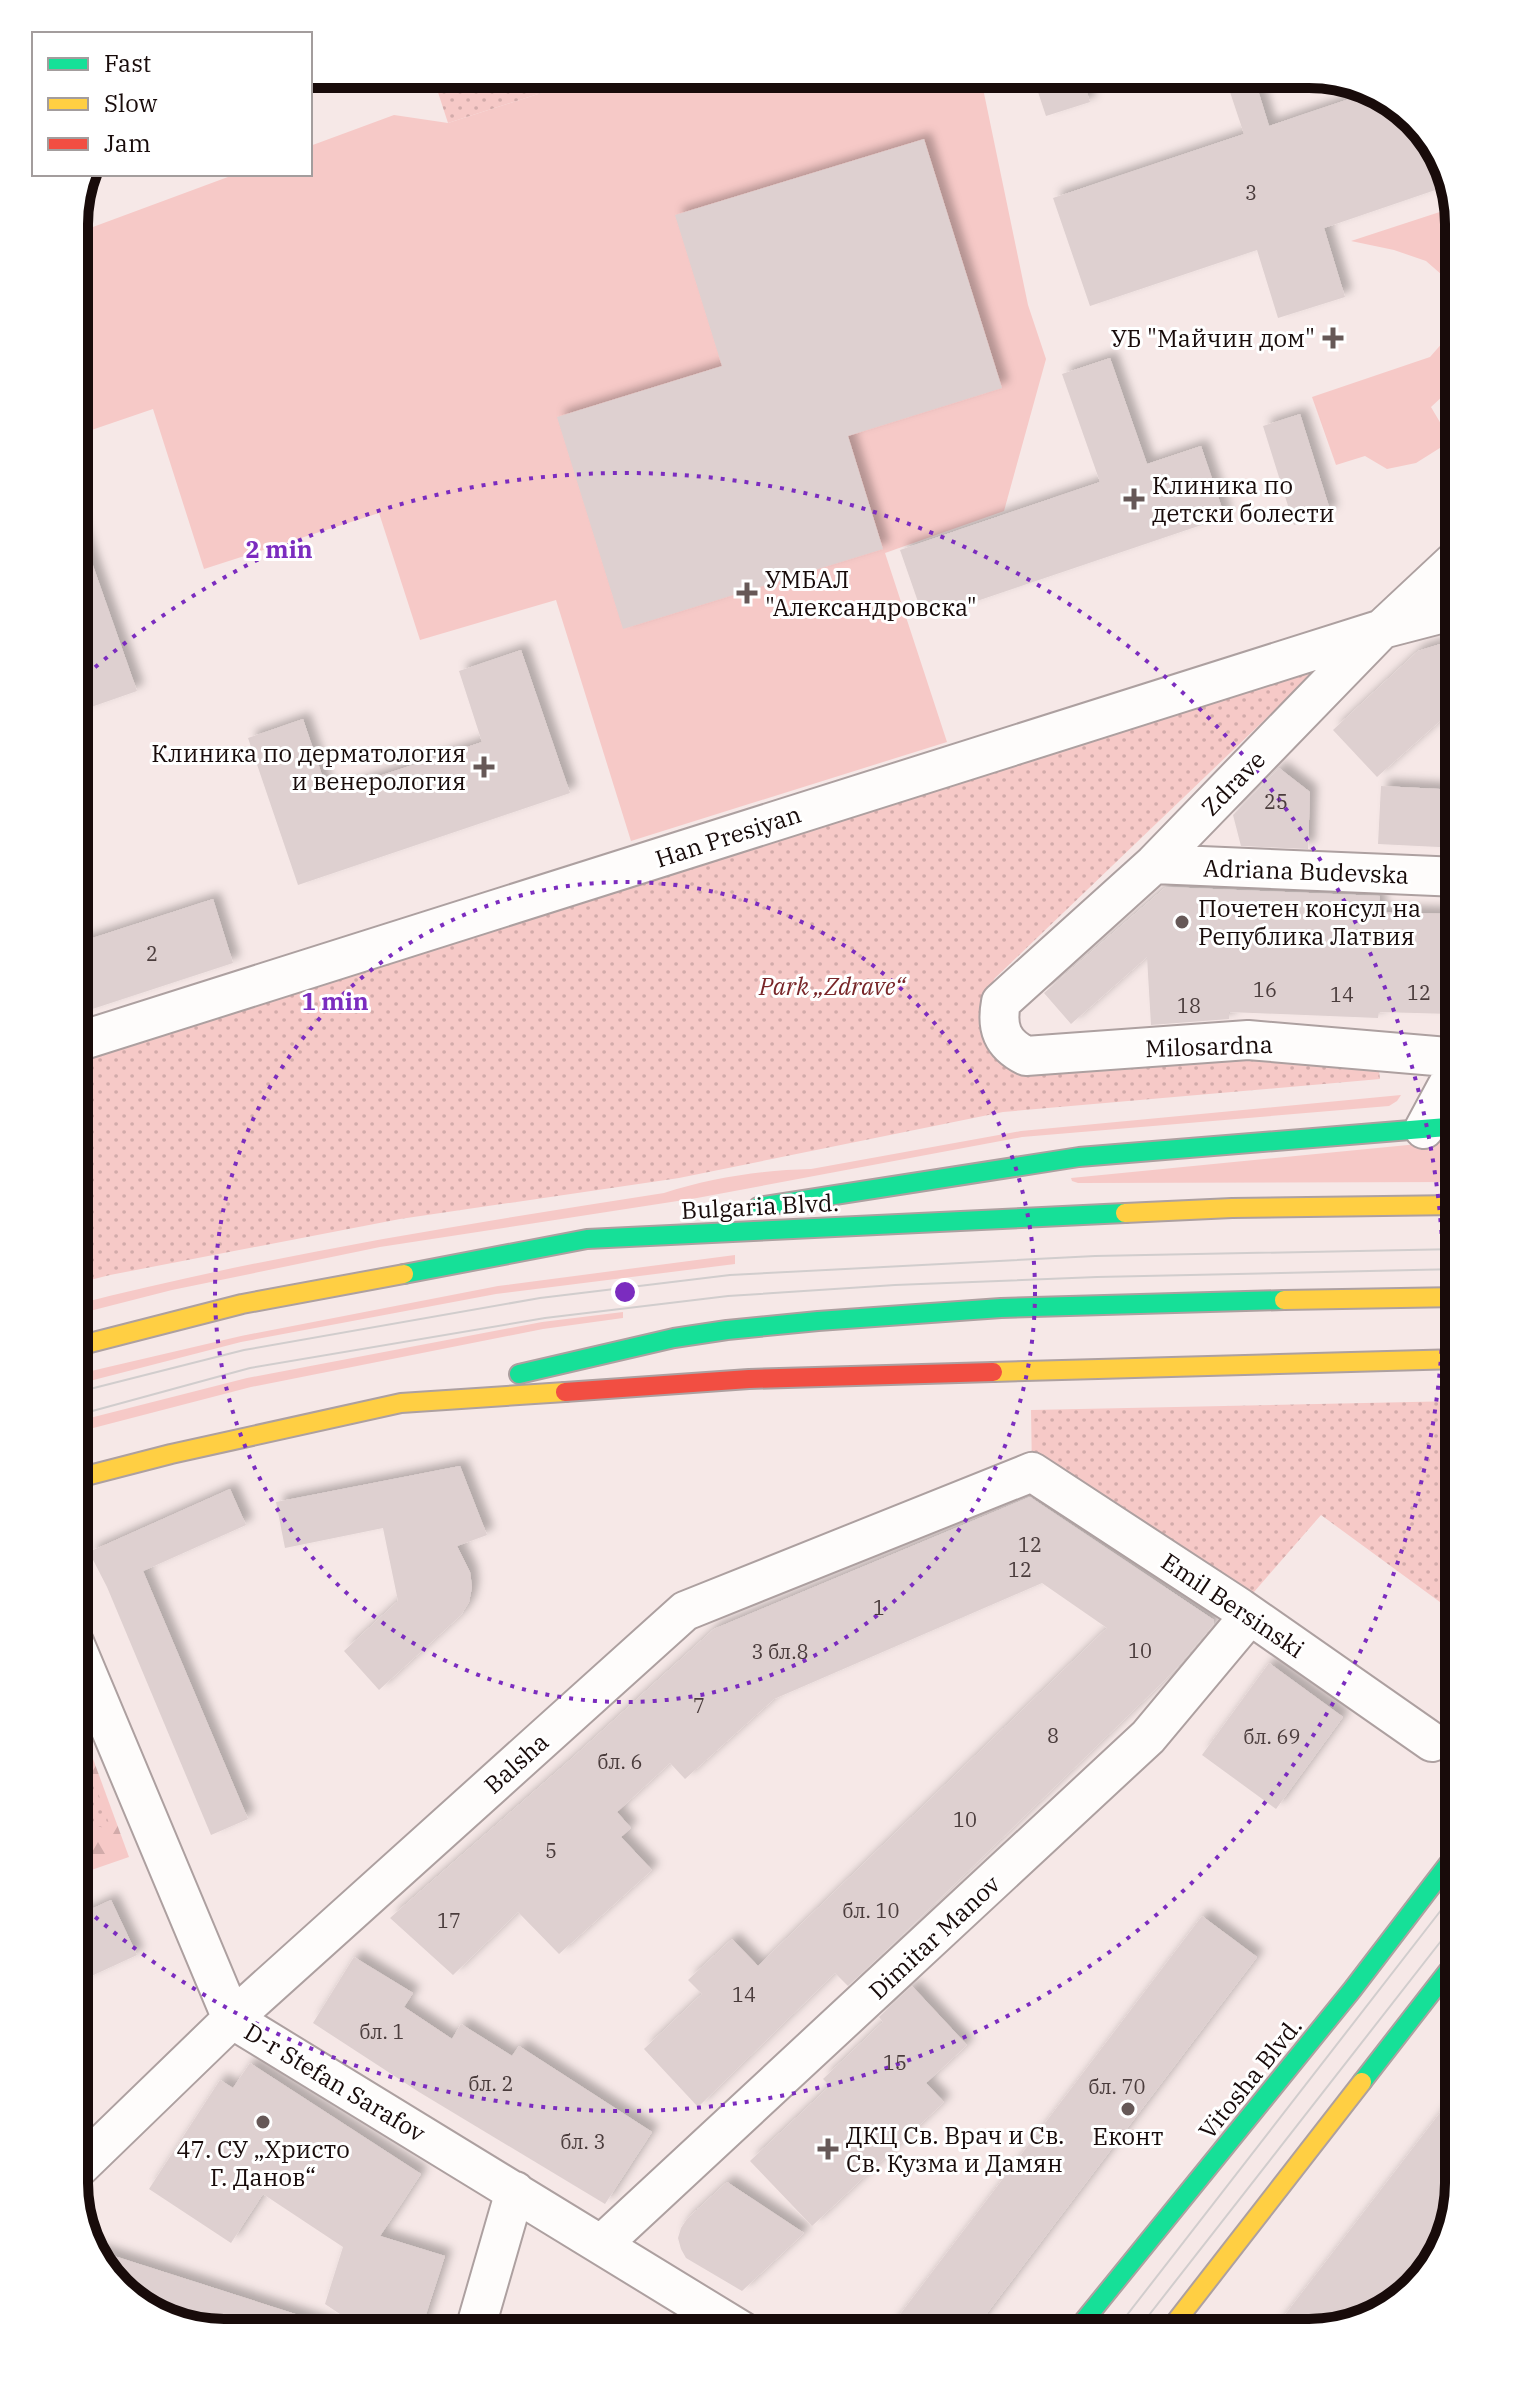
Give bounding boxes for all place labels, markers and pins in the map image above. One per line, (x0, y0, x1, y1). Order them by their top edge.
place label: УБ "Майчин дом" (1111, 322, 1315, 354)
marker: УБ "Майчин дом" (1322, 327, 1344, 349)
place label: Клиника по детски болести (1152, 469, 1335, 529)
marker: Клиника по детски болести (1123, 488, 1145, 510)
place label: УМБАЛ "Александровска" (765, 563, 977, 623)
marker: УМБАЛ "Александровска" (736, 582, 758, 604)
place label: Клиника по дерматология и венерология (151, 737, 466, 797)
marker: Клиника по дерматология и венерология (473, 756, 495, 778)
place label: Почетен консул на Република Латвия (1198, 892, 1421, 952)
marker: Почетен консул на Република Латвия (1173, 913, 1191, 931)
centre of rings (611, 1278, 639, 1306)
marker: Еконт (1119, 2100, 1137, 2118)
marker: 47. СУ „Христо Г. Данов“ (254, 2113, 272, 2131)
place label: ДКЦ Св. Врач и Св. Св. Кузма и Дамян (846, 2119, 1065, 2179)
place label: Еконт (1093, 2120, 1163, 2152)
place label: 47. СУ „Христо Г. Данов“ (176, 2133, 350, 2193)
marker: ДКЦ Св. Врач и Св. Св. Кузма и Дамян (817, 2138, 839, 2160)

